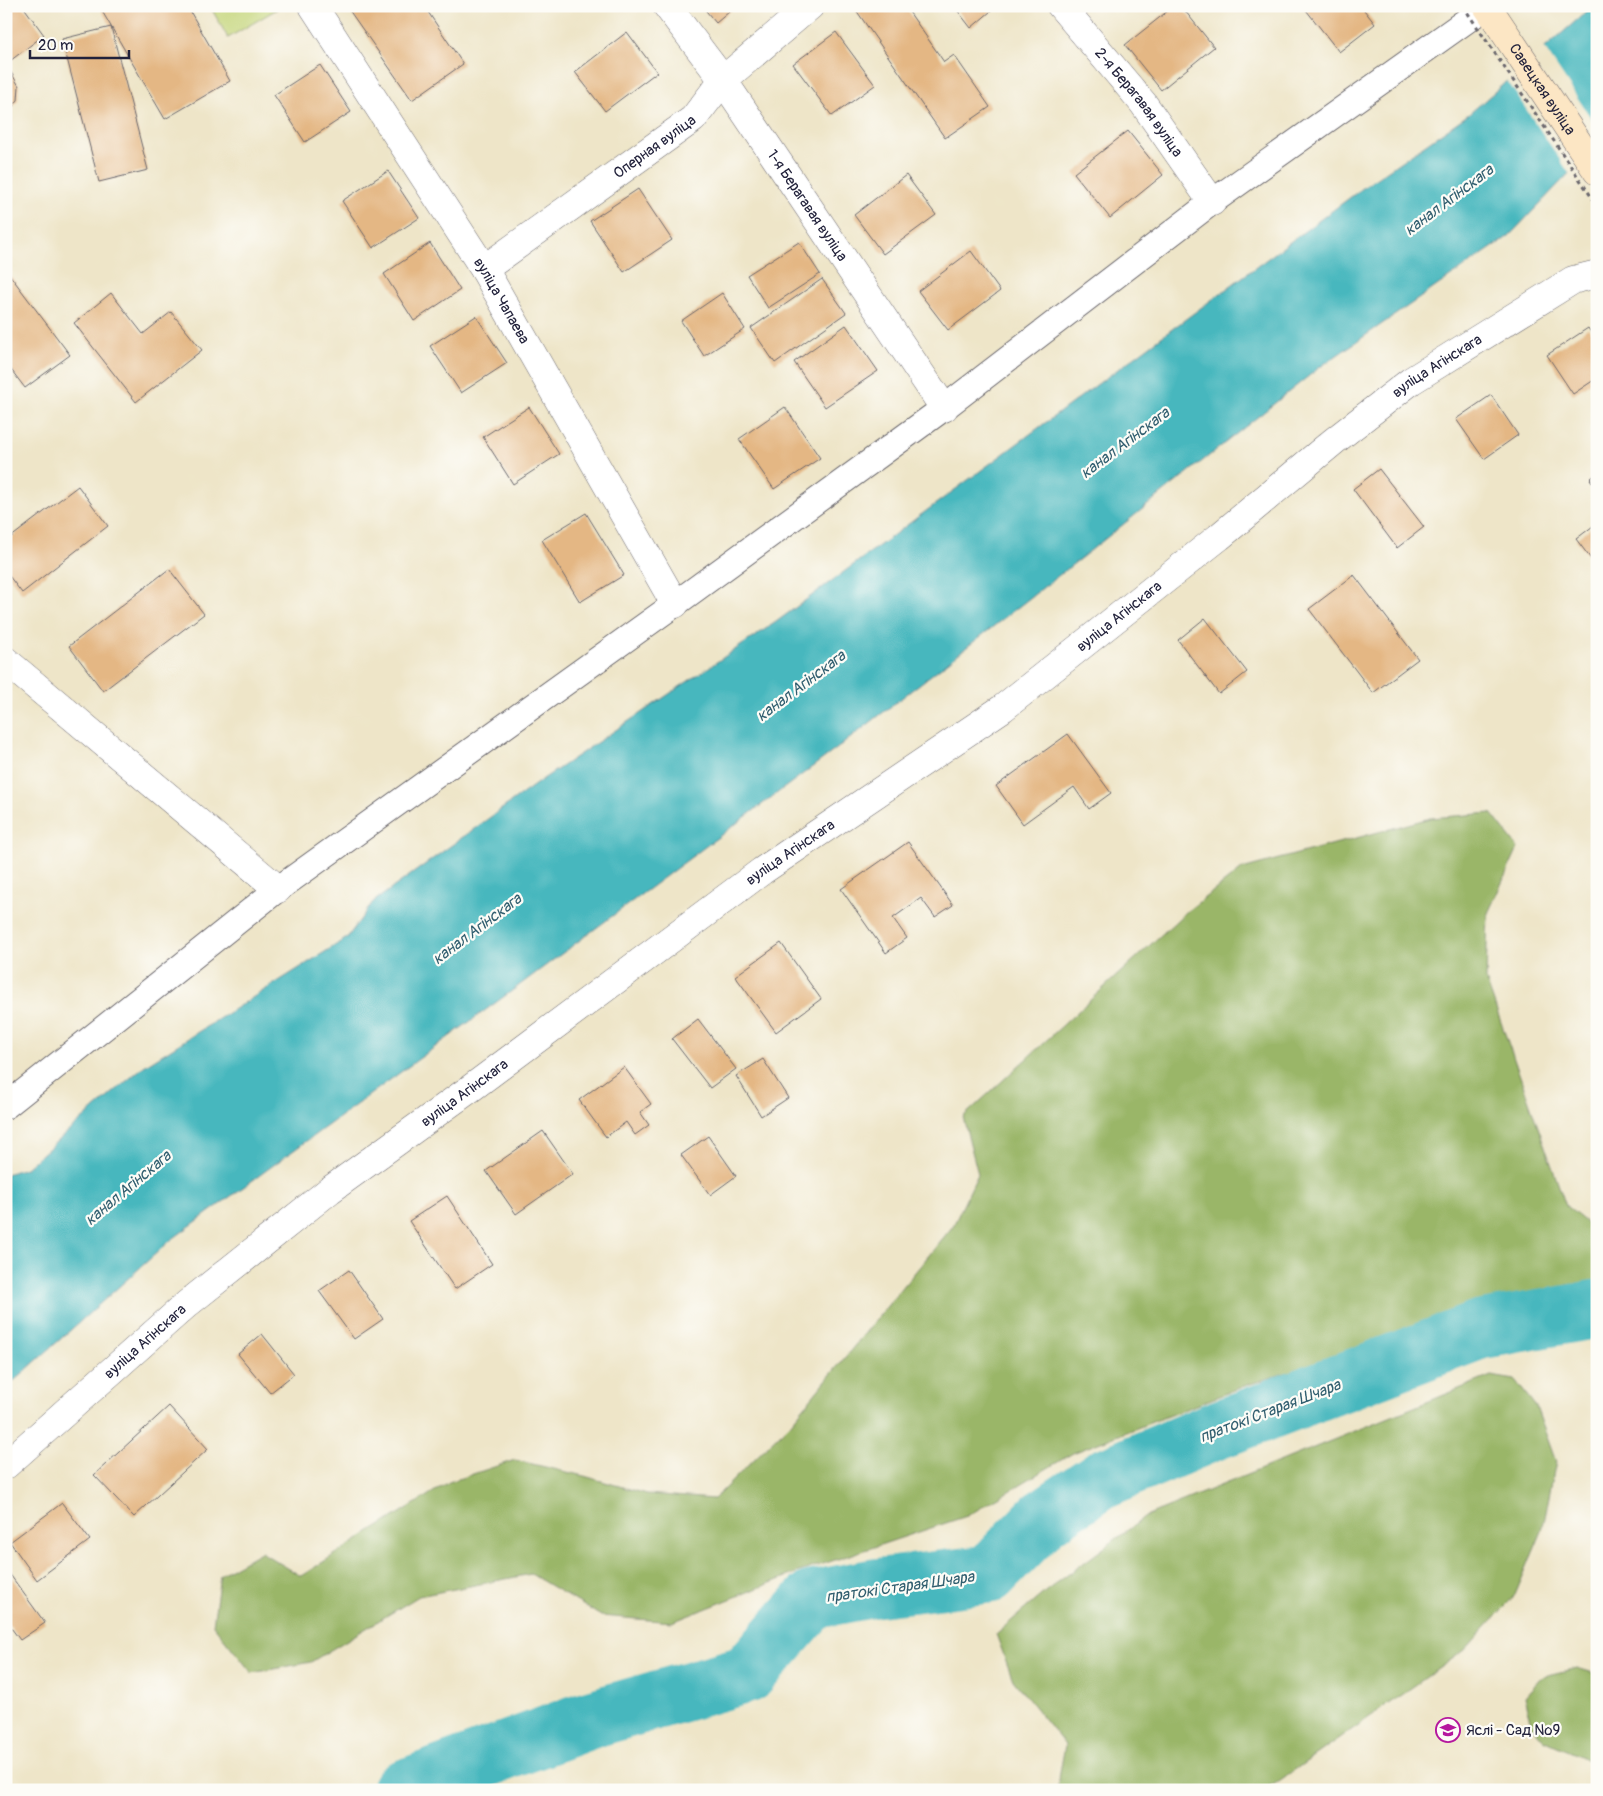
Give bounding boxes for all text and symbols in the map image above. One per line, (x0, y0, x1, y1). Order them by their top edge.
scale bar (30, 28, 129, 60)
text: 20 m (38, 36, 73, 55)
street label: Савецкая вуліца (1505, 40, 1580, 139)
street label: 2-я Берагавая вуліца (1091, 44, 1187, 161)
street label: Оперная вуліца (610, 110, 700, 183)
street label: 1-я Берагавая вуліца (763, 146, 852, 265)
water label: канал Агінскага (1400, 159, 1499, 240)
street label: вуліца Чапаева (470, 254, 534, 347)
street label: вуліца Агінскага (1388, 330, 1485, 402)
water label: канал Агінскага (1076, 402, 1175, 483)
street label: вуліца Агінскага (1072, 577, 1165, 656)
water label: канал Агінскага (752, 645, 851, 726)
street label: вуліца Агінскага (742, 815, 838, 889)
water label: канал Агінскага (428, 888, 527, 969)
street label: вуліца Агінскага (417, 1054, 512, 1131)
water label: канал Агінскага (81, 1145, 176, 1230)
street label: вуліца Агінскага (100, 1300, 190, 1383)
water label: пратокі Старая Шчара (1197, 1374, 1345, 1447)
water label: пратокі Старая Шчара (825, 1566, 977, 1607)
school or university icon: Яслі - Сад №9 (1435, 1717, 1461, 1743)
place label: Яслі - Сад №9 (1466, 1721, 1560, 1740)

